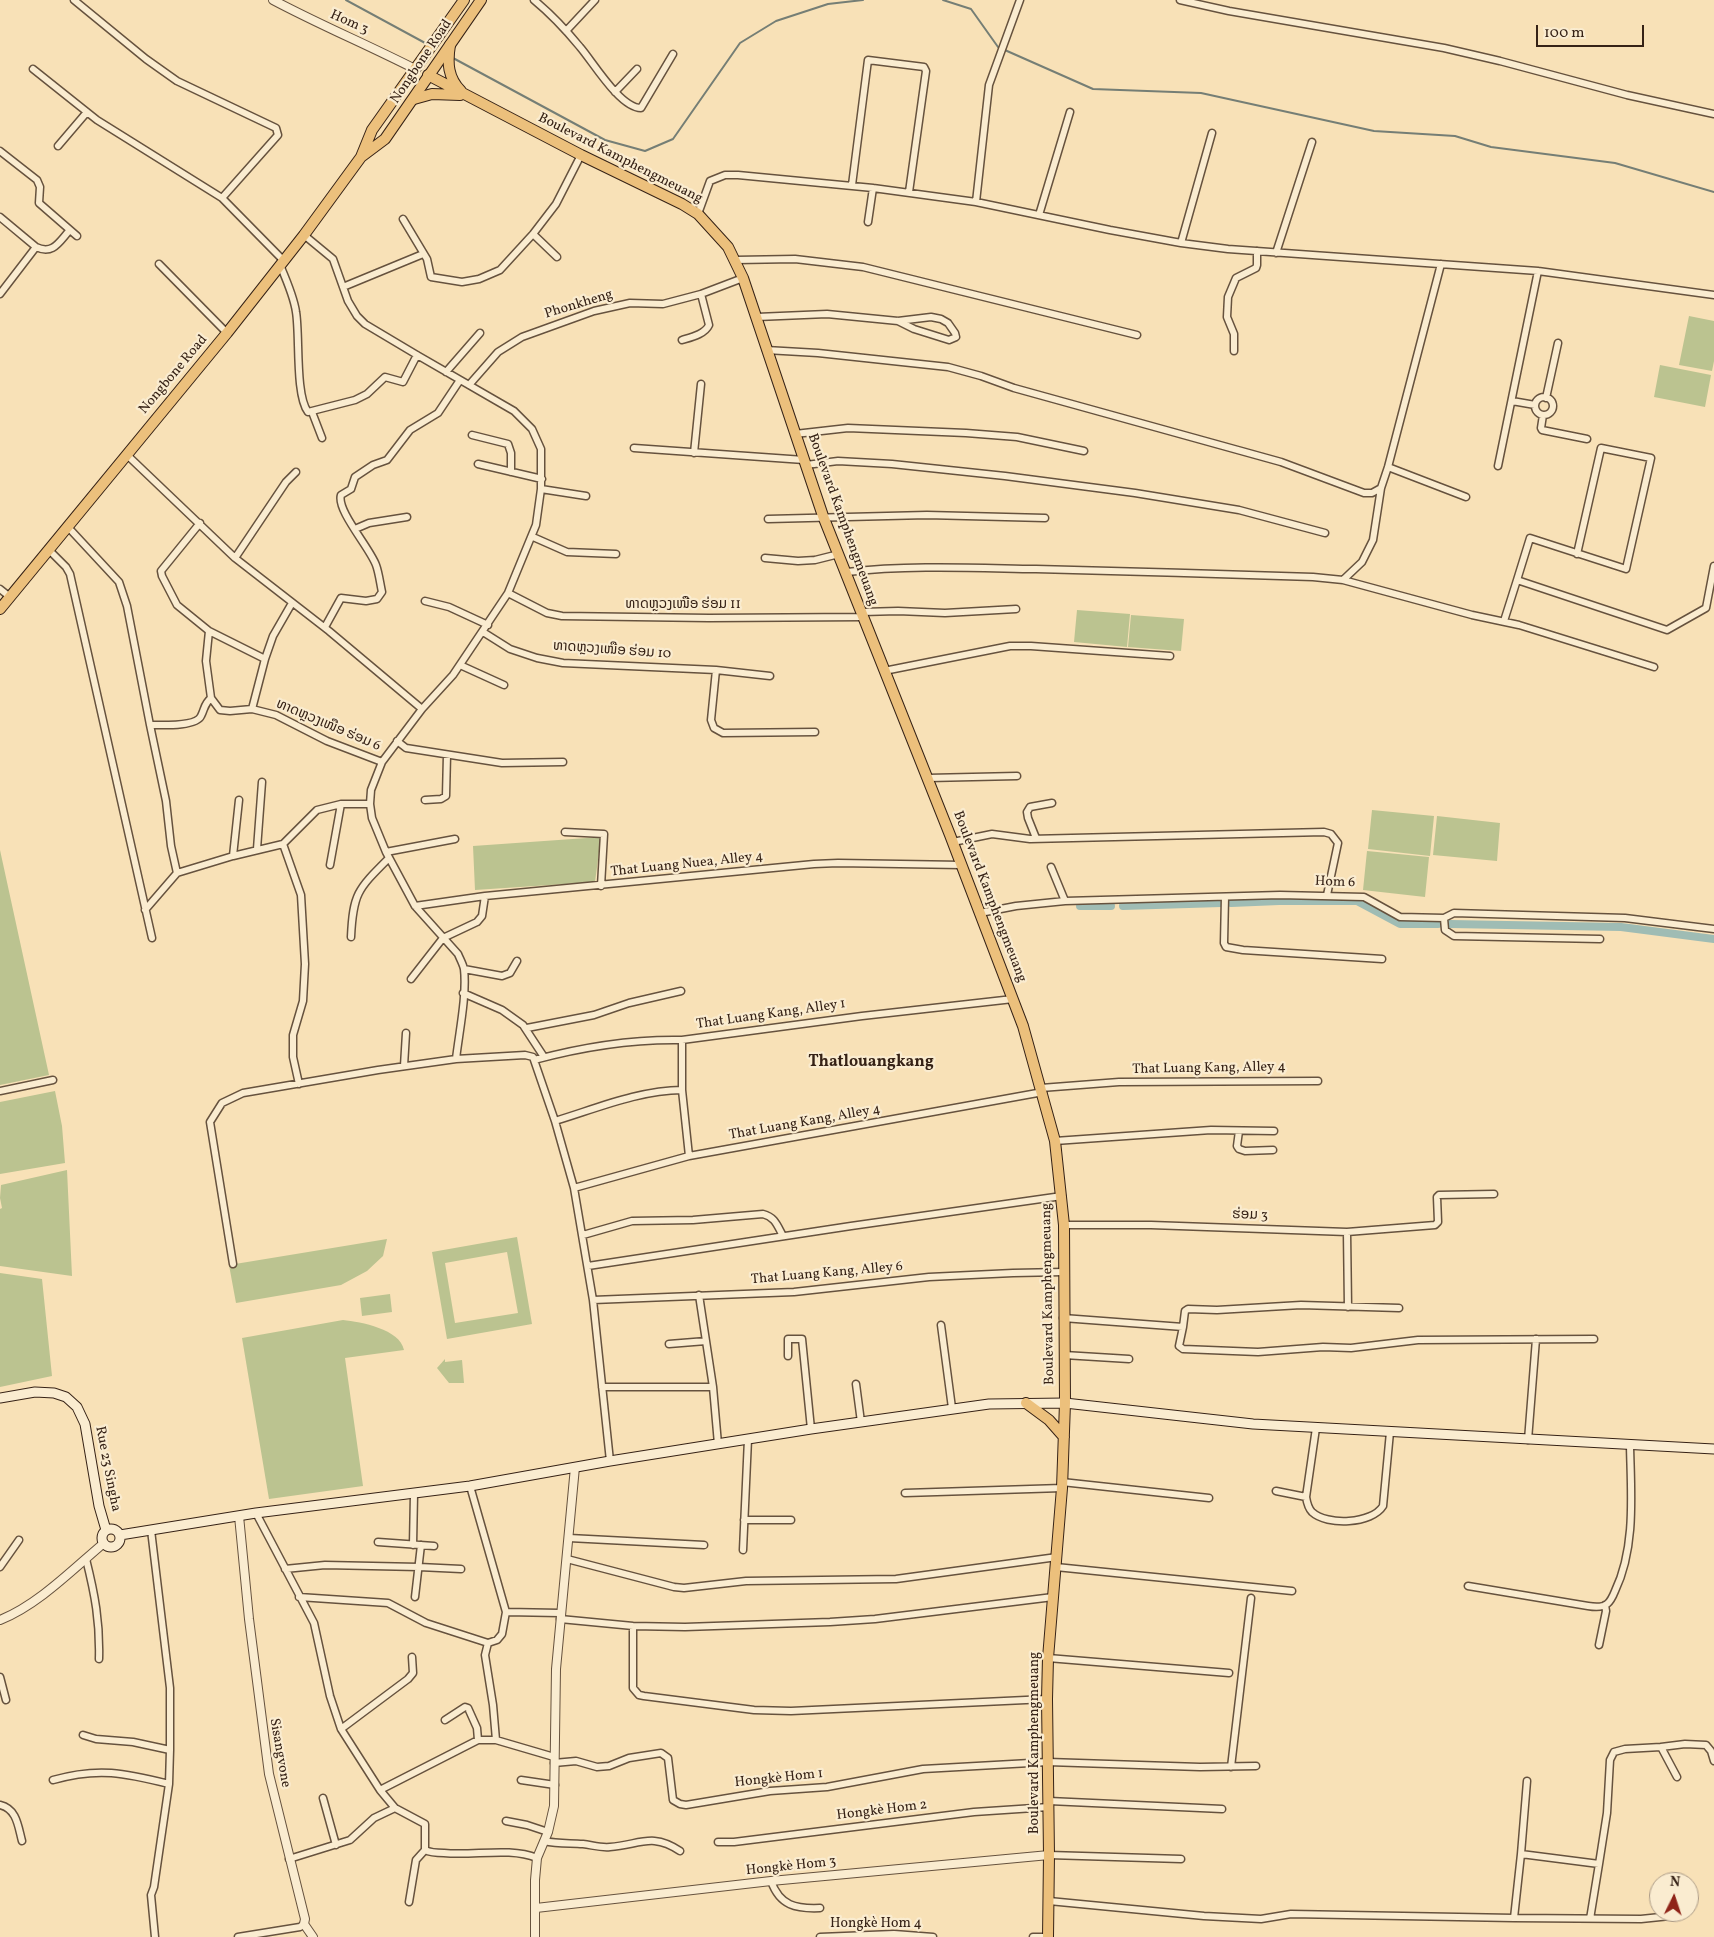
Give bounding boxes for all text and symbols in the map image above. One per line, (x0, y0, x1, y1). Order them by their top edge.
street label: Hom 3 (327, 7, 371, 39)
scale bar (1539, 15, 1646, 47)
street label: Nongbone Road (388, 17, 456, 107)
text: 100 m (1544, 23, 1584, 44)
street label: Boulevard Kamphengmeuang (535, 110, 705, 208)
street label: Phonkheng (543, 287, 615, 323)
street label: Nongbone Road (136, 332, 212, 418)
street label: Boulevard Kamphengmeuang (803, 431, 881, 609)
street label: ທາດຫຼວງເໜືອ ຮ່ອມ 11 (625, 597, 741, 613)
street label: ທາດຫຼວງເໜືອ ຮ່ອມ 10 (552, 638, 672, 664)
street label: ທາດຫຼວງເໜືອ ຮ່ອມ 6 (273, 696, 383, 756)
street label: Boulevard Kamphengmeuang (948, 809, 1030, 985)
street label: That Luang Nuea, Alley 4 (610, 849, 764, 881)
street label: Hom 6 (1315, 874, 1355, 892)
street label: That Luang Kang, Alley 1 (695, 996, 847, 1034)
district label: Thatlouangkang (808, 1053, 934, 1073)
street label: That Luang Kang, Alley 4 (1132, 1059, 1286, 1079)
street label: That Luang Kang, Alley 4 (728, 1101, 882, 1145)
street label: Boulevard Kamphengmeuang (1039, 1203, 1059, 1385)
street label: ຮ່ອມ 3 (1232, 1207, 1268, 1225)
street label: That Luang Kang, Alley 6 (750, 1259, 904, 1289)
street label: Rue 23 Singha (90, 1425, 124, 1513)
street label: Boulevard Kamphengmeuang (1027, 1652, 1043, 1834)
street label: Sisangvone (265, 1717, 293, 1789)
street label: Hongkè Hom 1 (734, 1766, 824, 1792)
street label: Hongkè Hom 2 (836, 1797, 928, 1825)
street label: Hongkè Hom 3 (745, 1854, 837, 1880)
north arrow (1649, 1872, 1699, 1922)
text: N (1669, 1873, 1681, 1892)
street label: Hongkè Hom 4 (830, 1916, 922, 1932)

